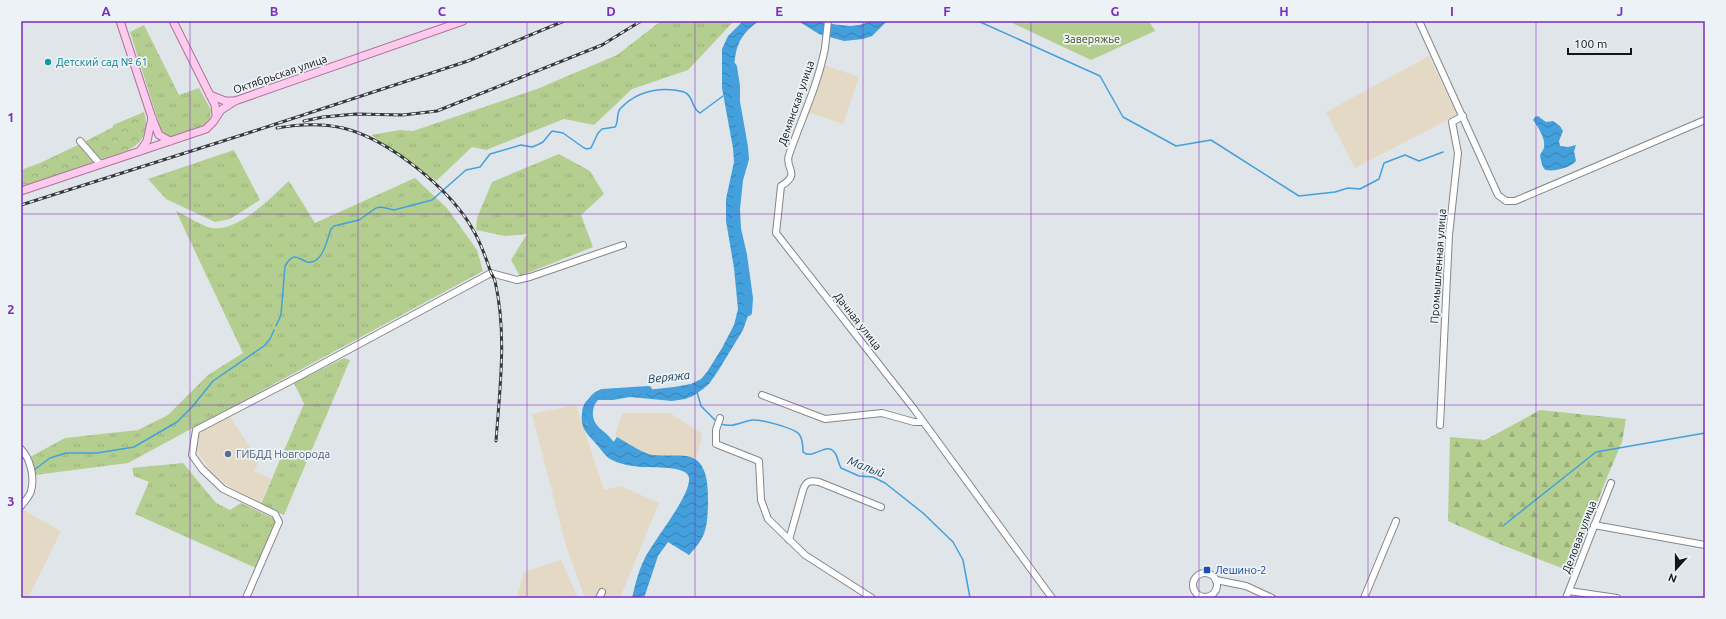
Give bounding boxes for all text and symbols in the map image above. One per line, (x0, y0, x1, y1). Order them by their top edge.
text: A (101, 4, 111, 18)
text: B (270, 4, 279, 18)
text: C (438, 4, 447, 18)
text: D (606, 4, 616, 18)
text: E (775, 4, 783, 18)
text: F (943, 4, 951, 18)
text: G (1111, 4, 1120, 18)
text: H (1279, 4, 1289, 18)
text: I (1450, 4, 1454, 18)
text: J (1617, 4, 1623, 18)
scale bar (1568, 30, 1631, 56)
park label: Заверяжье (1064, 33, 1120, 45)
text: 100 m (1574, 37, 1607, 50)
street label: Октябрьская улица (231, 52, 329, 96)
place label: Детский сад № 61 (56, 56, 148, 68)
marker: Детский сад № 61 (43, 57, 53, 67)
street label: Демянская улица (776, 59, 816, 147)
text: 1 (7, 110, 15, 124)
street label: Промышленная улица (1428, 208, 1448, 324)
street label: Дачная улица (832, 290, 884, 352)
text: 2 (7, 302, 15, 316)
water label: Веряжа (647, 368, 691, 385)
place label: ГИБДД Новгорода (236, 448, 330, 460)
marker: ГИБДД Новгорода (223, 449, 233, 459)
water label: Малый (846, 454, 887, 480)
text: 3 (7, 494, 15, 508)
street label: Деловая улица (1560, 499, 1598, 575)
north arrow (1656, 549, 1696, 589)
place label: Лешино-2 (1215, 564, 1267, 576)
marker: Лешино-2 (1202, 565, 1212, 575)
text: N (1666, 571, 1678, 585)

